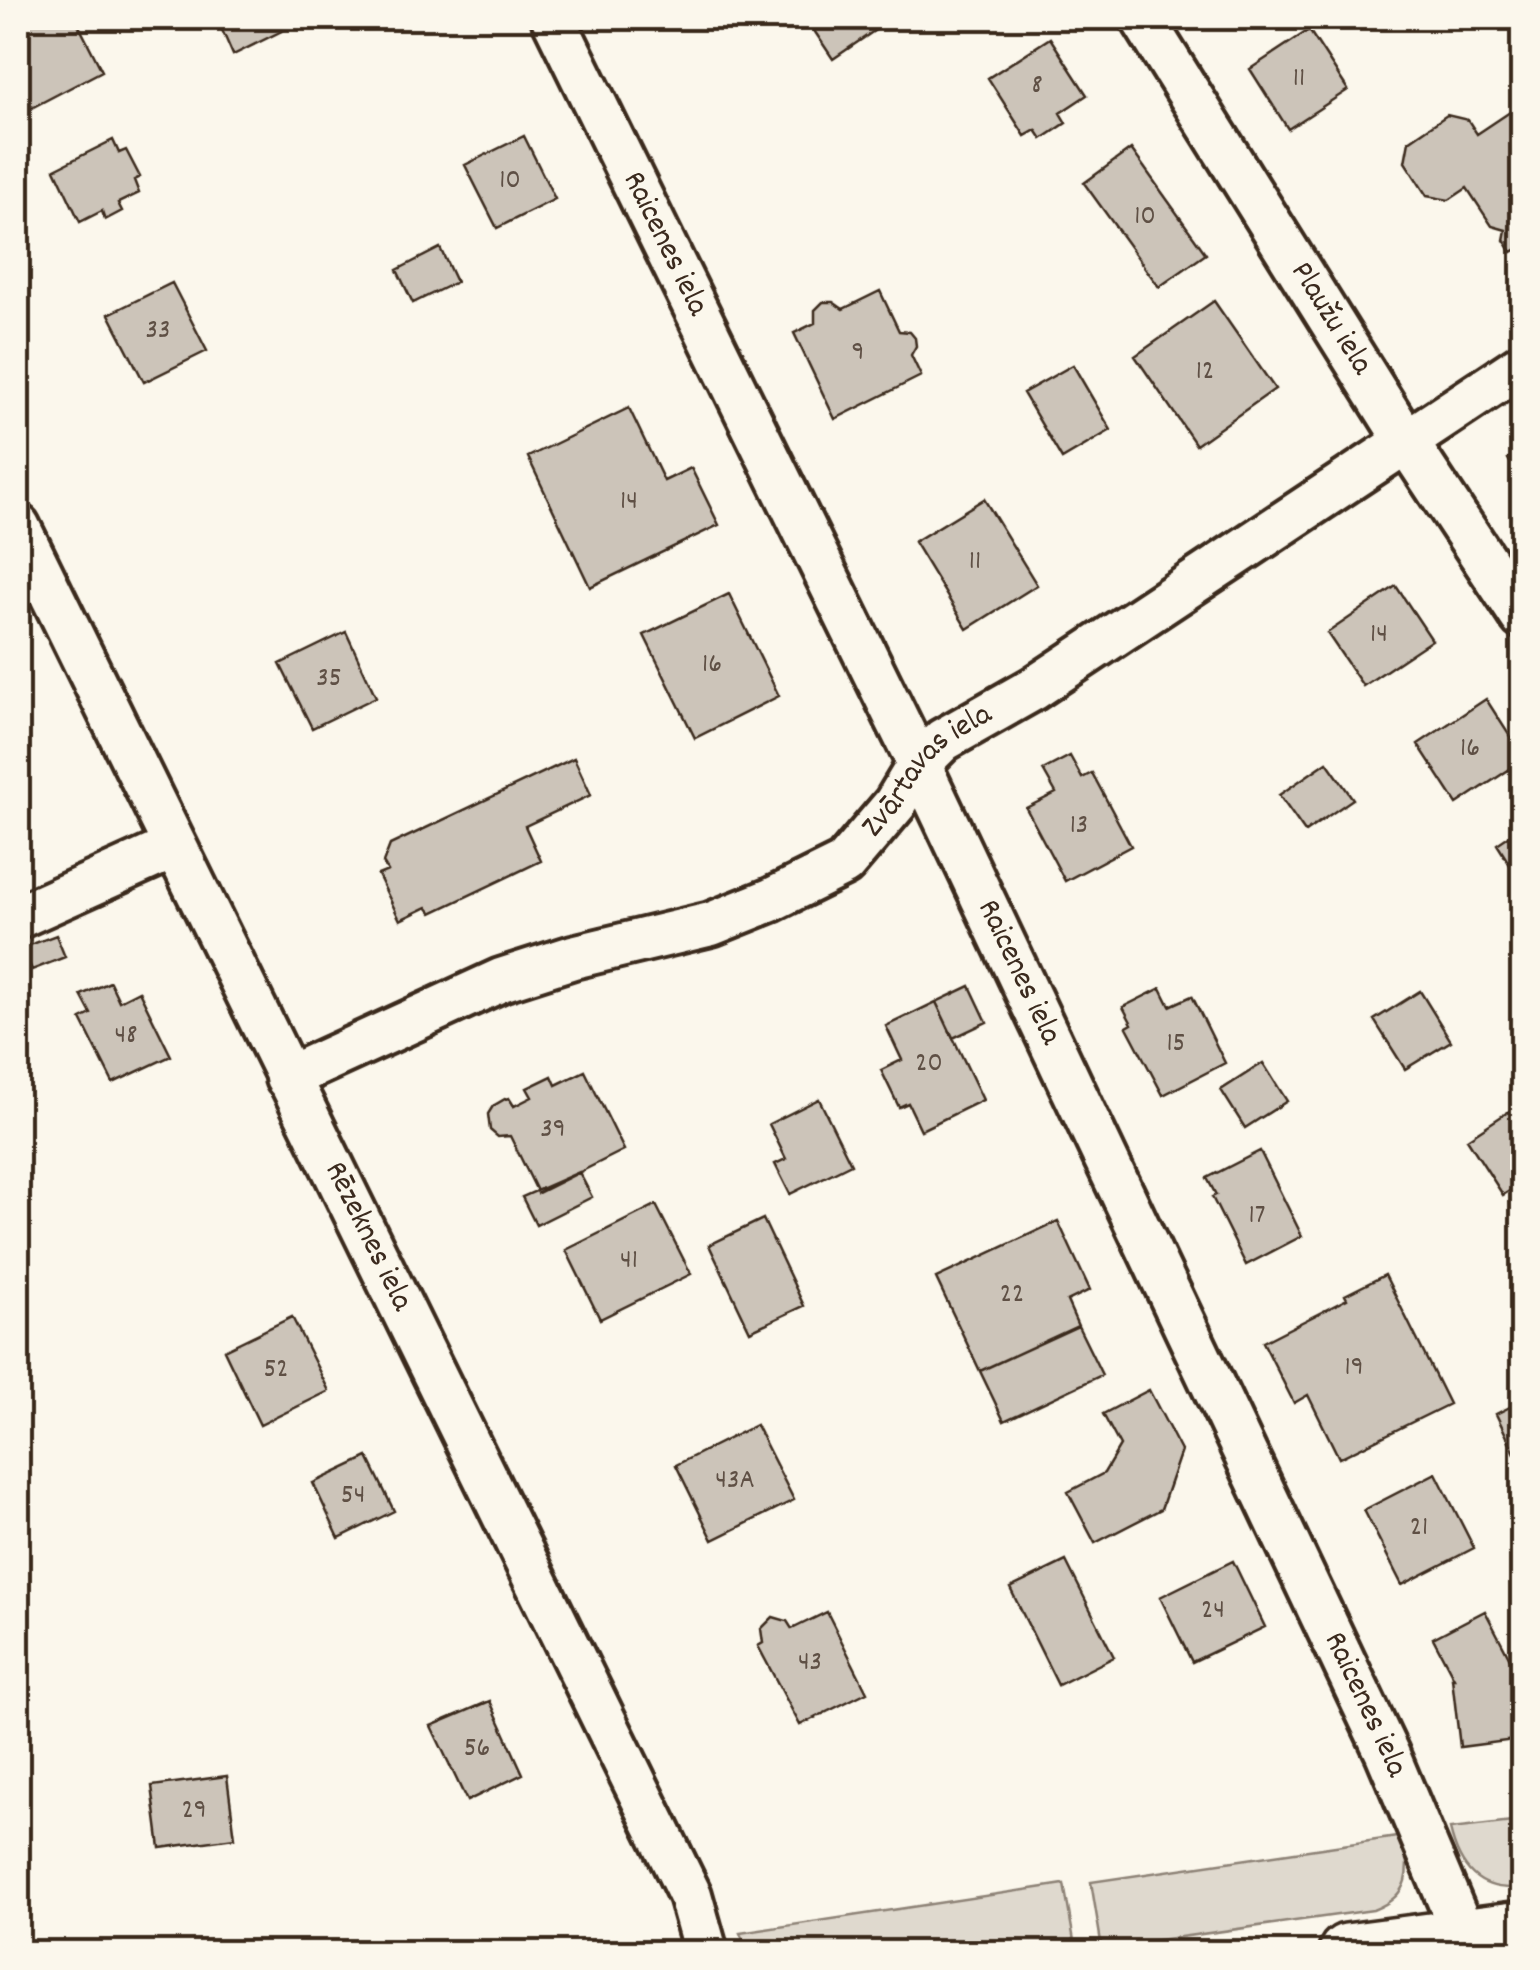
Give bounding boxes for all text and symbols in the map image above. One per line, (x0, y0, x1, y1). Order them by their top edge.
house number: 11 (1293, 60, 1305, 100)
house number: 8 (1031, 67, 1043, 107)
house number: 10 (499, 162, 521, 202)
street label: Raicenes iela (609, 164, 719, 325)
house number: 10 (1134, 198, 1156, 238)
street label: Plaužu iela (1277, 254, 1383, 386)
house number: 33 (146, 312, 170, 352)
house number: 9 (852, 334, 864, 374)
house number: 12 (1196, 353, 1214, 393)
house number: 14 (620, 483, 638, 523)
house number: 11 (969, 543, 981, 583)
house number: 14 (1370, 616, 1388, 656)
house number: 16 (702, 646, 722, 686)
house number: 35 (316, 660, 342, 700)
street label: Zvārtavas iela (852, 693, 1002, 849)
house number: 16 (1460, 730, 1480, 770)
house number: 13 (1070, 807, 1088, 847)
street label: Raicenes iela (964, 893, 1072, 1054)
house number: 48 (115, 1017, 137, 1057)
house number: 15 (1166, 1025, 1186, 1065)
house number: 20 (915, 1045, 943, 1085)
house number: 39 (540, 1111, 566, 1151)
street label: Rēzeknes iela (311, 1155, 424, 1320)
house number: 17 (1249, 1197, 1265, 1237)
house number: 41 (620, 1242, 638, 1282)
house number: 22 (1000, 1276, 1024, 1316)
house number: 19 (1345, 1349, 1363, 1389)
house number: 52 (263, 1351, 289, 1391)
house number: 43A (715, 1462, 755, 1502)
house number: 54 (341, 1477, 365, 1517)
house number: 21 (1410, 1509, 1428, 1549)
house number: 24 (1201, 1592, 1225, 1632)
street label: Raicenes iela (1310, 1625, 1418, 1786)
house number: 43 (798, 1644, 822, 1684)
house number: 56 (464, 1730, 490, 1770)
house number: 29 (181, 1792, 207, 1832)

